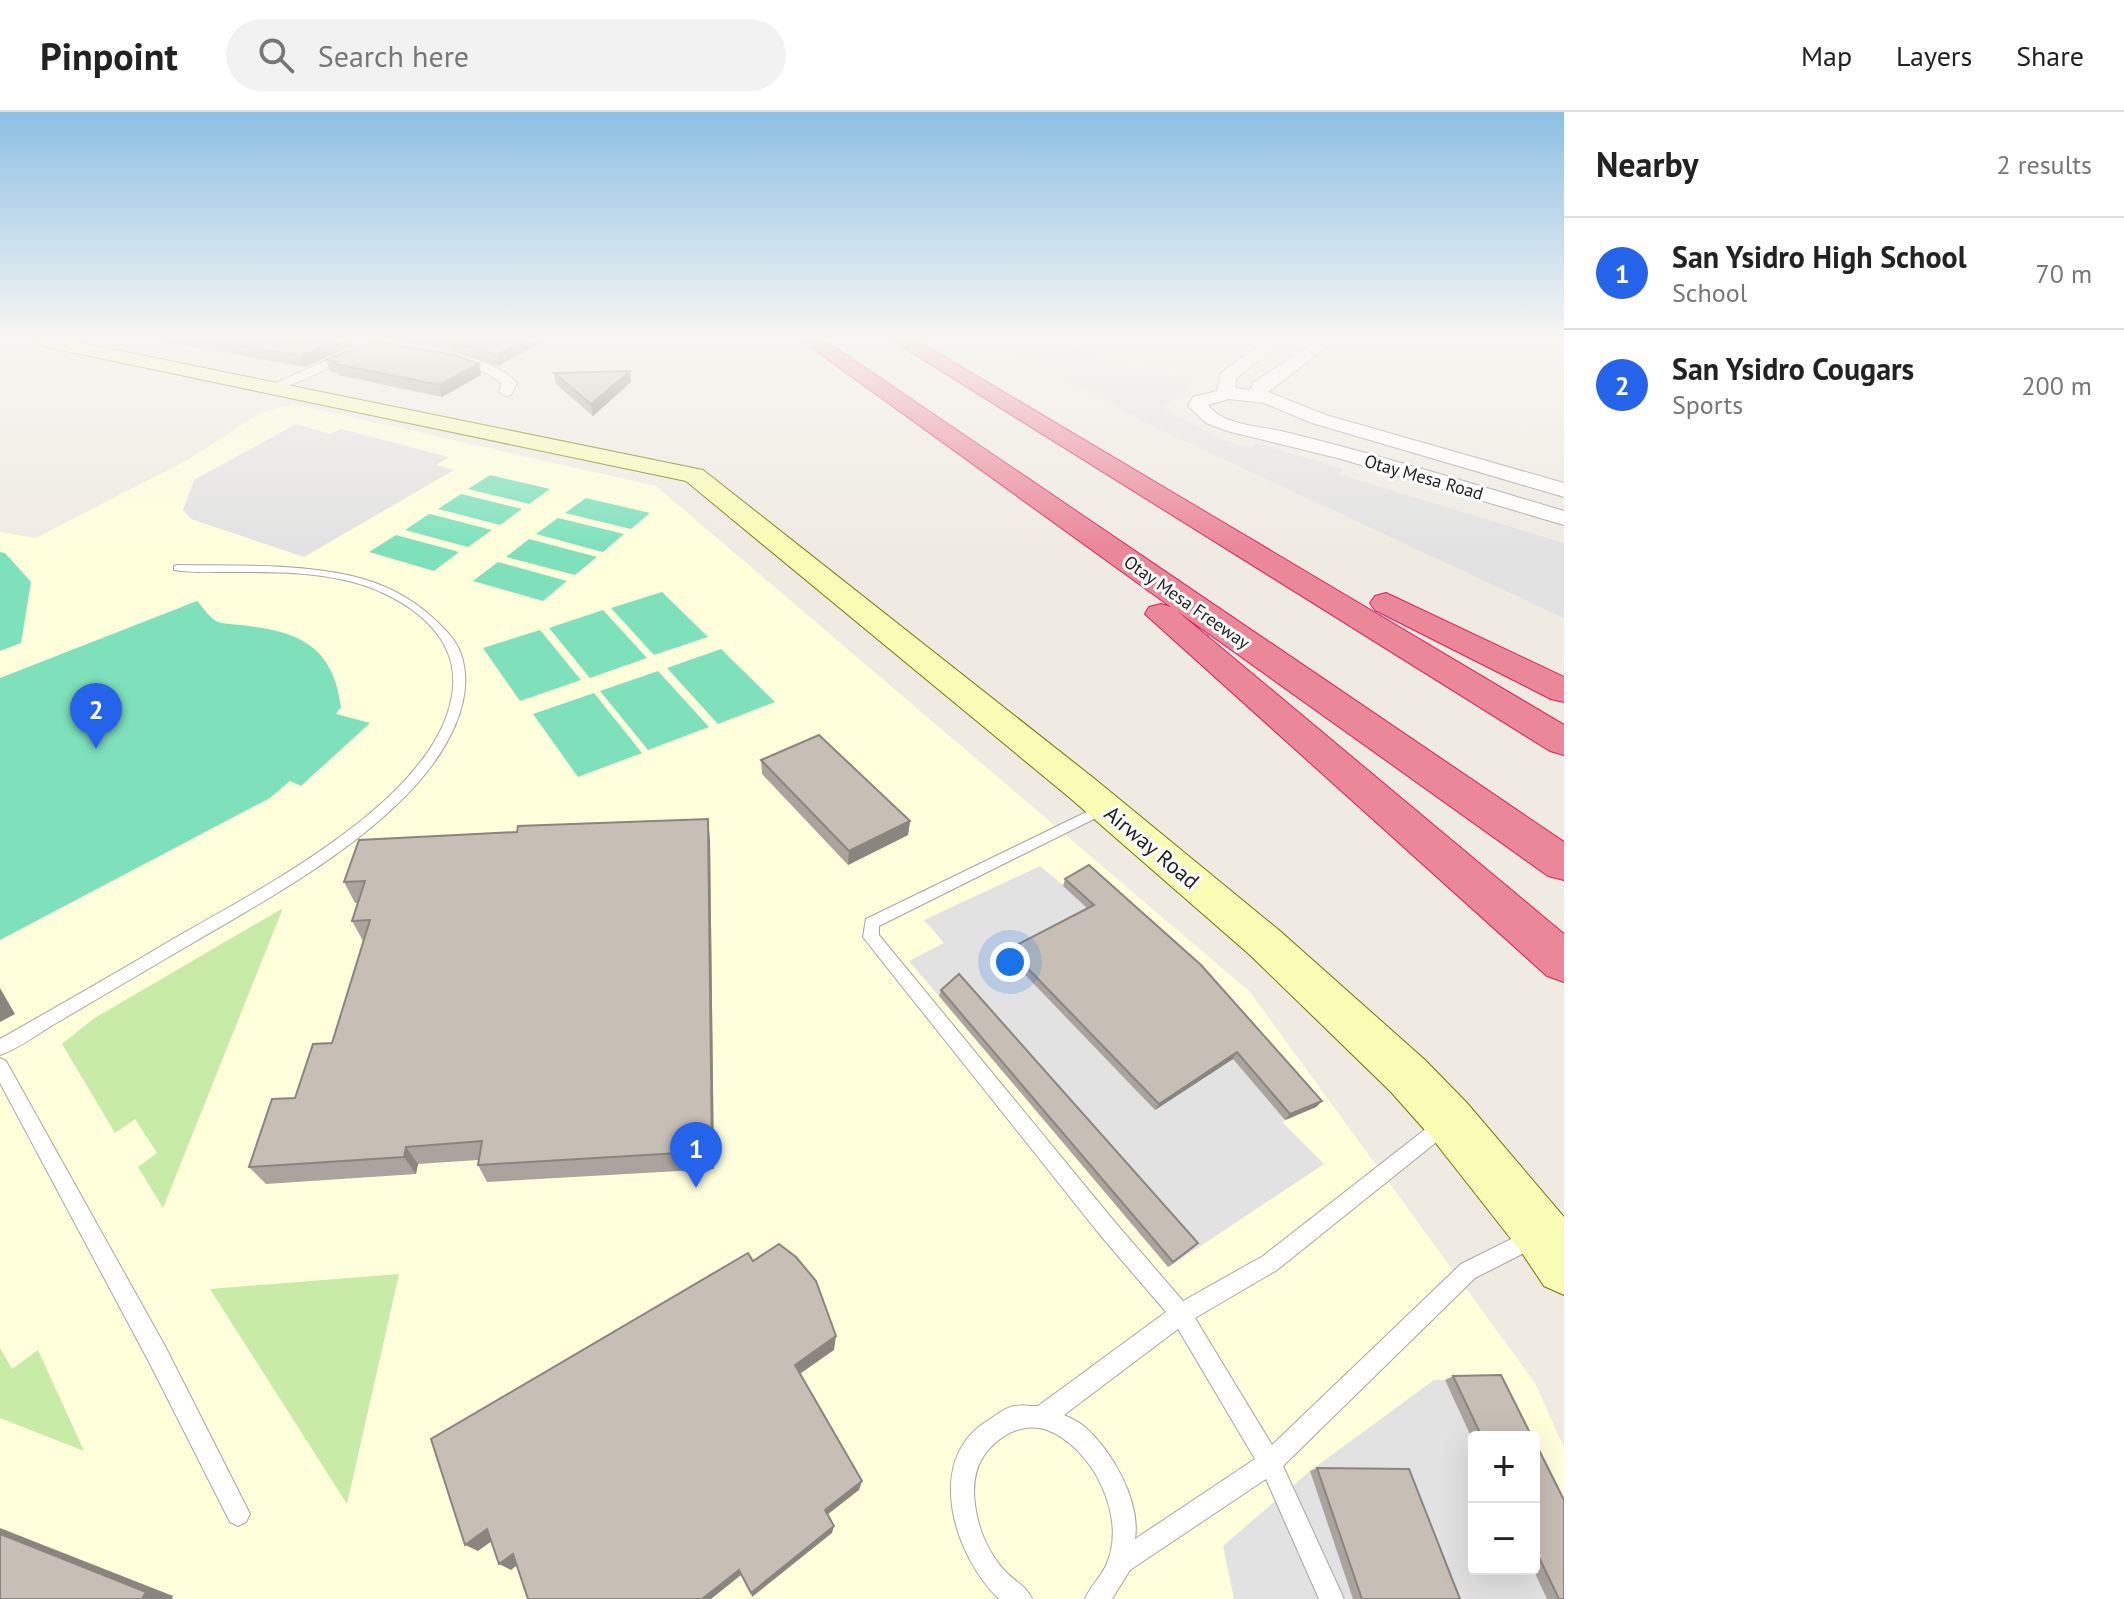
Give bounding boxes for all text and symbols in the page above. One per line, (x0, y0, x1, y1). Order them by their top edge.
search box (226, 19, 786, 91)
text: Pinpoint (40, 31, 178, 80)
icon: search (254, 33, 298, 77)
text: Search here (318, 36, 469, 75)
text: Map (1801, 37, 1852, 74)
text: Layers (1896, 37, 1972, 74)
text: Share (2016, 37, 2084, 74)
text: Nearby (1596, 142, 1698, 186)
text: 2 results (1997, 148, 2092, 181)
text: San Ysidro High School (1672, 237, 1966, 276)
text: 1 (1615, 257, 1629, 290)
text: 70 m (2036, 257, 2092, 290)
text: School (1672, 276, 1747, 309)
text: San Ysidro Cougars (1672, 349, 1914, 388)
text: 2 (1615, 369, 1629, 402)
text: 200 m (2021, 369, 2092, 402)
text: Sports (1672, 388, 1743, 421)
street label: Otay Mesa Road (1362, 449, 1486, 505)
street label: Otay Mesa Freeway (1120, 550, 1255, 654)
pin: 2 (70, 683, 122, 749)
street label: Airway Road (1099, 799, 1205, 895)
your location (990, 942, 1030, 982)
pin: 1 (670, 1122, 722, 1188)
map controls (1468, 1431, 1540, 1575)
button: + (1468, 1431, 1540, 1503)
button: − (1468, 1503, 1540, 1575)

